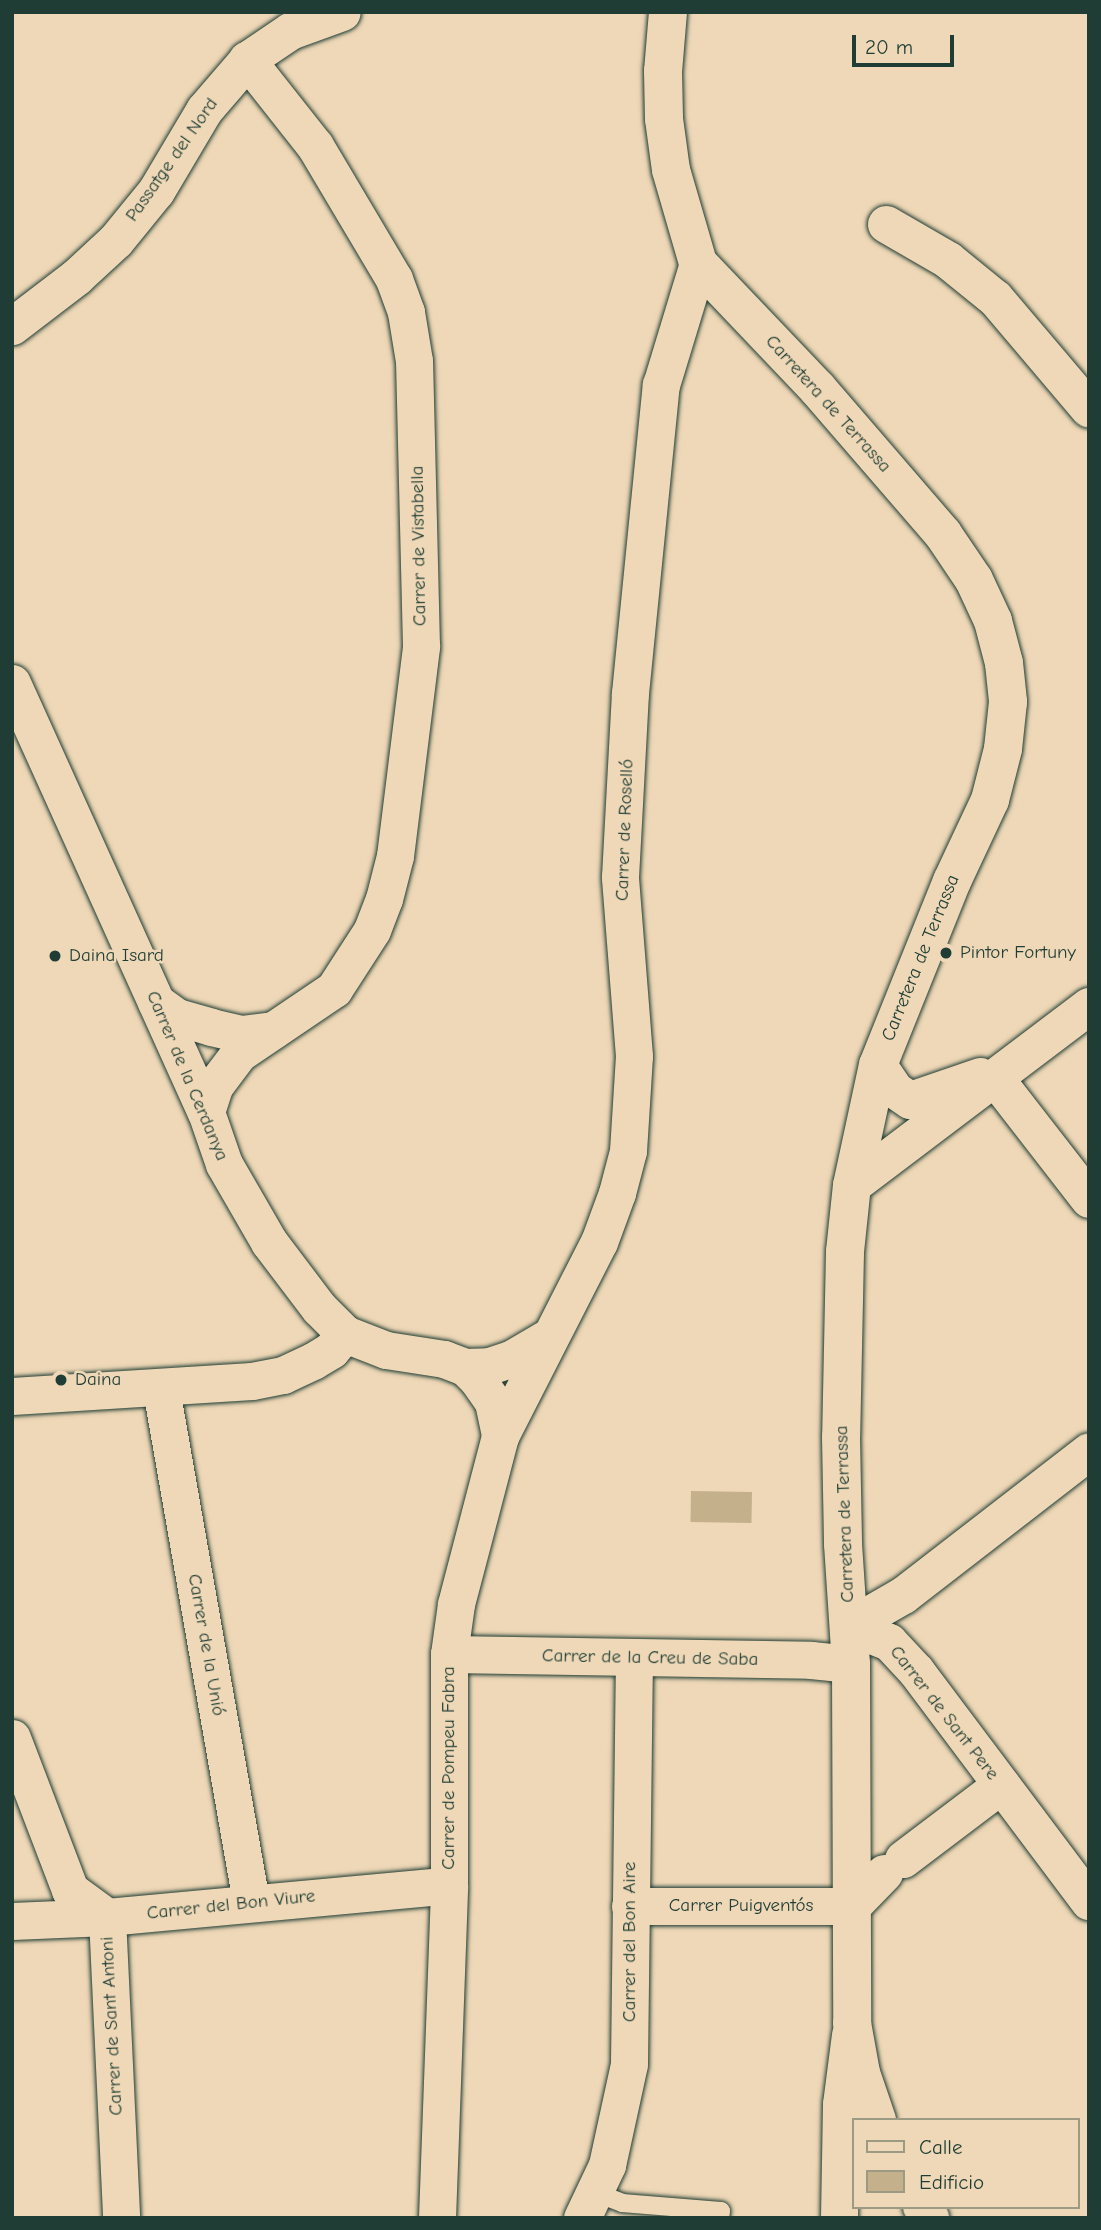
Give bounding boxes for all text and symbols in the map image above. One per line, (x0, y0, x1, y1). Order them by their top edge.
scale bar (856, 21, 958, 65)
text: 20 m (865, 35, 913, 59)
street label: Passatge del Nord (121, 94, 223, 226)
street label: Carretera de Terrassa (760, 330, 896, 478)
street label: Carrer de Vistabella (406, 466, 432, 626)
street label: Carrer de Roselló (611, 759, 639, 901)
street label: Carretera de Terrassa (877, 871, 965, 1045)
place label: Pintor Fortuny (960, 942, 1076, 964)
place label: Daina Isard (69, 945, 164, 967)
marker: Pintor Fortuny (938, 945, 954, 961)
marker: Daina Isard (47, 948, 63, 964)
street label: Carrer de la Cerdanya (141, 988, 233, 1164)
place label: Daina (75, 1369, 121, 1391)
marker: Daina (53, 1372, 69, 1388)
street label: Carretera de Terrassa (831, 1425, 859, 1603)
street label: Carrer de la Unió (182, 1572, 230, 1718)
street label: Carrer de Sant Pere (884, 1641, 1004, 1785)
street label: Carrer de la Creu de Saba (542, 1645, 758, 1671)
street label: Carrer de Pompeu Fabra (438, 1666, 460, 1870)
street label: Carrer del Bon Aire (619, 1862, 641, 2022)
street label: Carrer del Bon Viure (146, 1885, 316, 1925)
street label: Carrer Puigventós (669, 1895, 813, 1917)
street label: Carrer de Sant Antoni (96, 1936, 128, 2116)
legend (852, 2118, 1080, 2209)
text: Calle (919, 2135, 962, 2159)
text: Edificio (919, 2170, 984, 2194)

